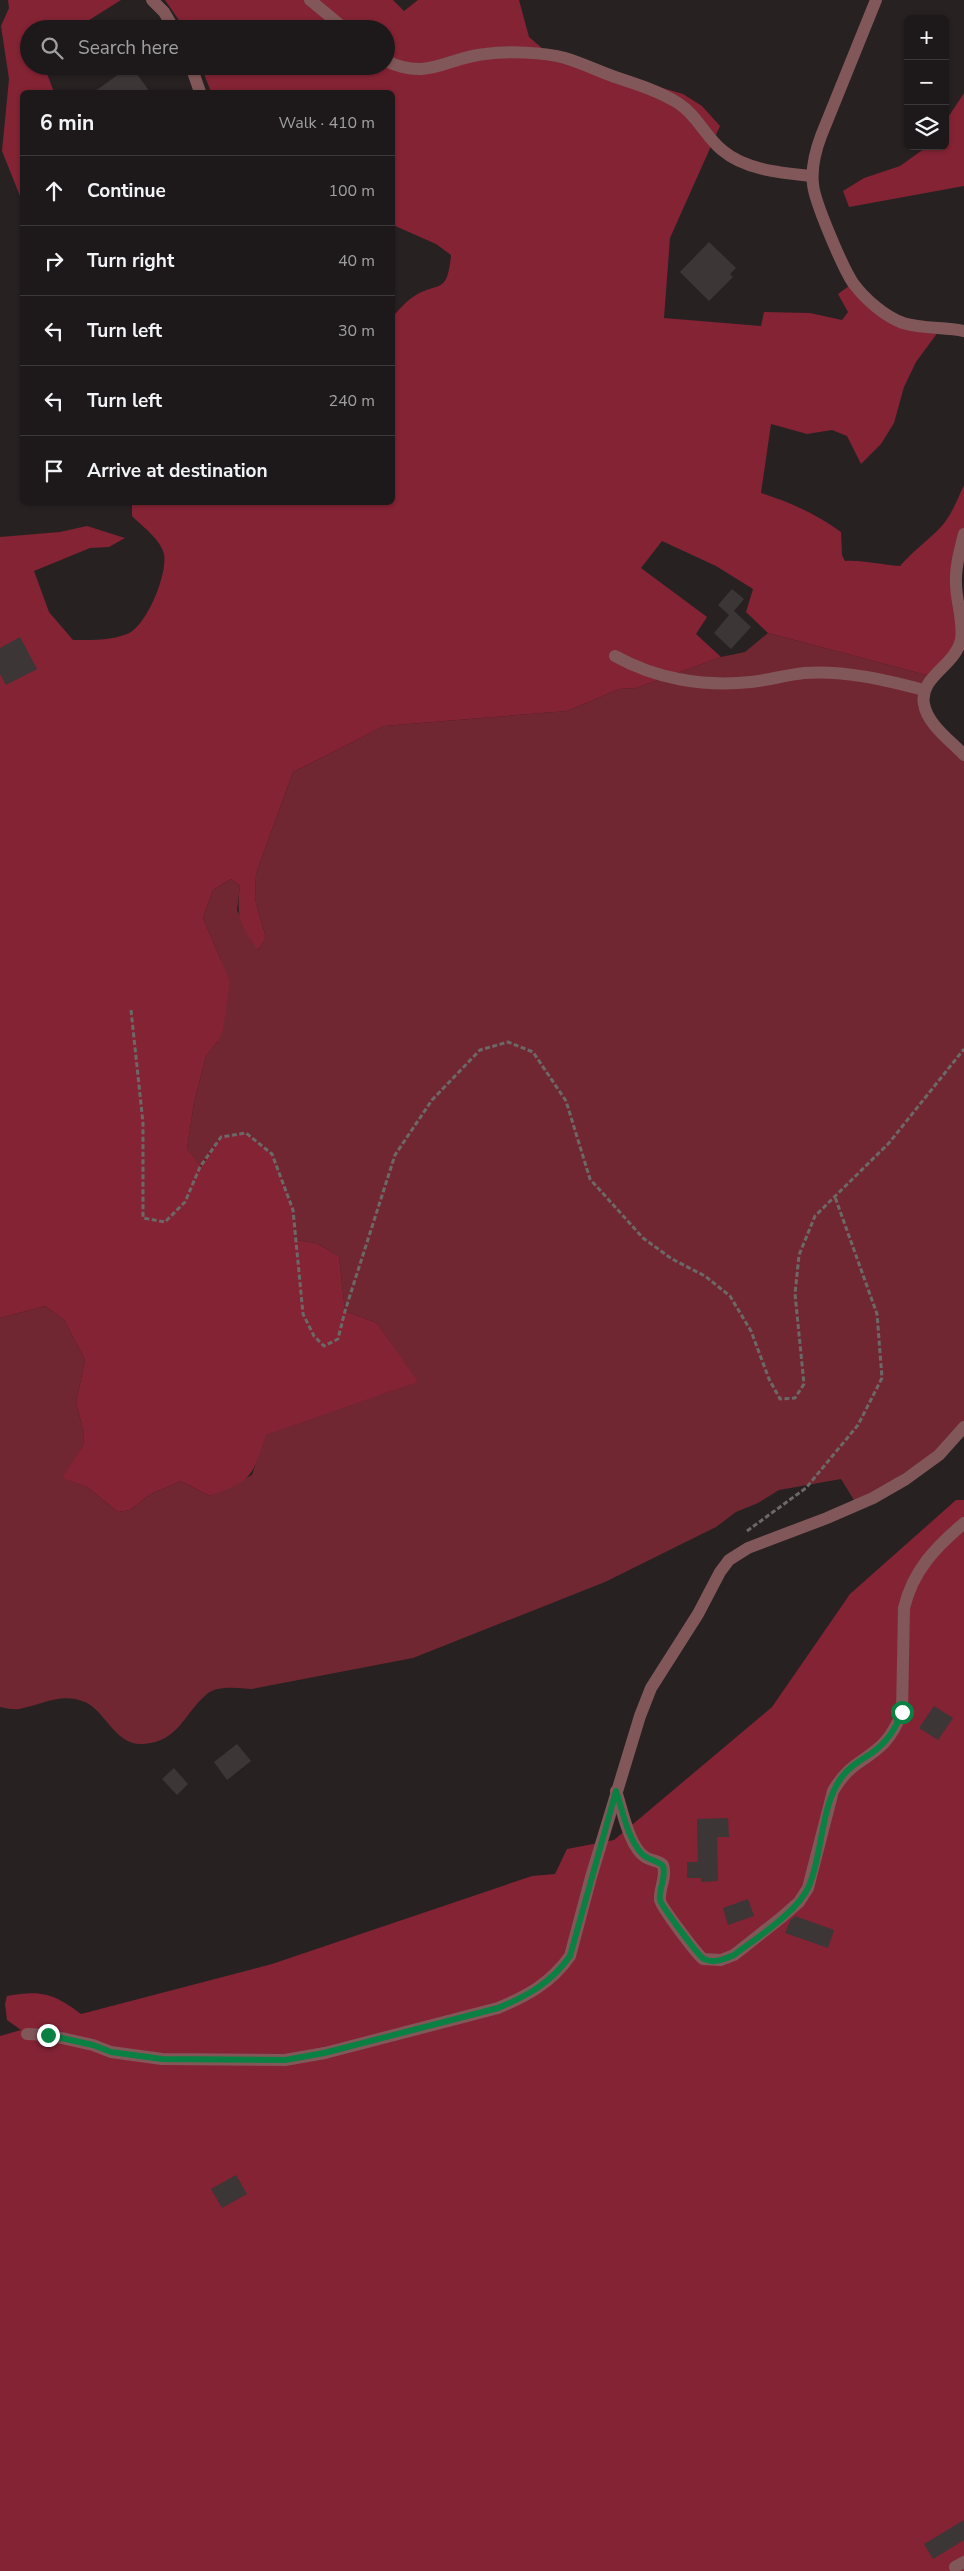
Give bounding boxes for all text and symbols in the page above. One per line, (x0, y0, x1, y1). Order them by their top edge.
map controls (904, 15, 949, 150)
button: + (904, 15, 949, 60)
search box (20, 20, 395, 75)
icon: search (38, 34, 66, 62)
text: Search here (78, 35, 179, 61)
button: − (904, 60, 949, 105)
button: layers (904, 105, 949, 150)
text: 6 min (40, 109, 94, 137)
text: Walk · 410 m (279, 112, 375, 134)
icon: ahead (40, 177, 68, 205)
text: Continue (87, 178, 166, 204)
text: 100 m (328, 180, 375, 202)
icon: right (40, 247, 68, 275)
text: Turn right (87, 248, 174, 274)
text: 40 m (338, 250, 375, 272)
icon: left (40, 317, 68, 345)
text: Turn left (87, 318, 162, 344)
text: 30 m (338, 320, 375, 342)
icon: left (40, 387, 68, 415)
text: Turn left (87, 388, 162, 414)
text: 240 m (328, 390, 375, 412)
icon: arrive (40, 457, 68, 485)
text: Arrive at destination (87, 458, 268, 484)
route start (891, 1701, 914, 1724)
route end (37, 2024, 60, 2047)

